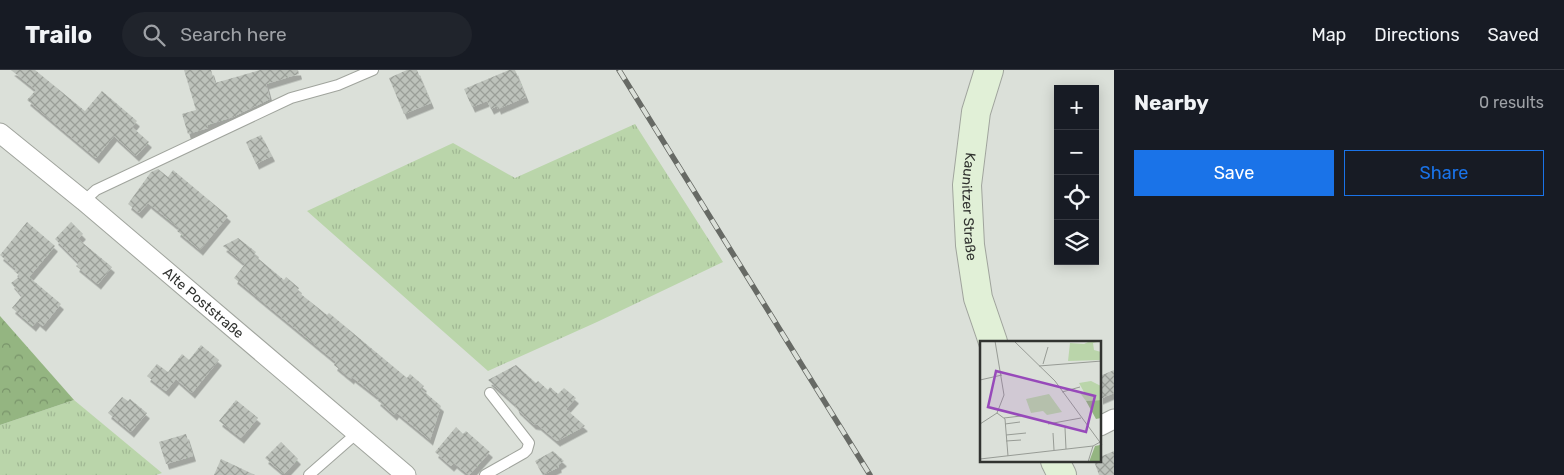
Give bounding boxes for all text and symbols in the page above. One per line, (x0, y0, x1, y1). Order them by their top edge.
search box (122, 12, 472, 57)
text: Trailo (25, 21, 92, 49)
icon: search (140, 21, 168, 49)
text: Search here (180, 23, 287, 46)
text: Map (1311, 24, 1346, 46)
text: Directions (1374, 24, 1460, 46)
text: Saved (1488, 24, 1539, 46)
map controls (1054, 85, 1099, 265)
button: + (1054, 85, 1099, 130)
text: Nearby (1134, 90, 1209, 115)
text: 0 results (1479, 93, 1544, 112)
button: − (1054, 130, 1099, 175)
button: Save (1134, 150, 1334, 196)
button: Share (1344, 150, 1544, 196)
street label: Kaunitzer Straße (958, 151, 980, 262)
button: locate (1054, 175, 1099, 220)
button: layers (1054, 220, 1099, 265)
street label: Alte Poststraße (159, 264, 247, 342)
inset map (980, 341, 1102, 462)

